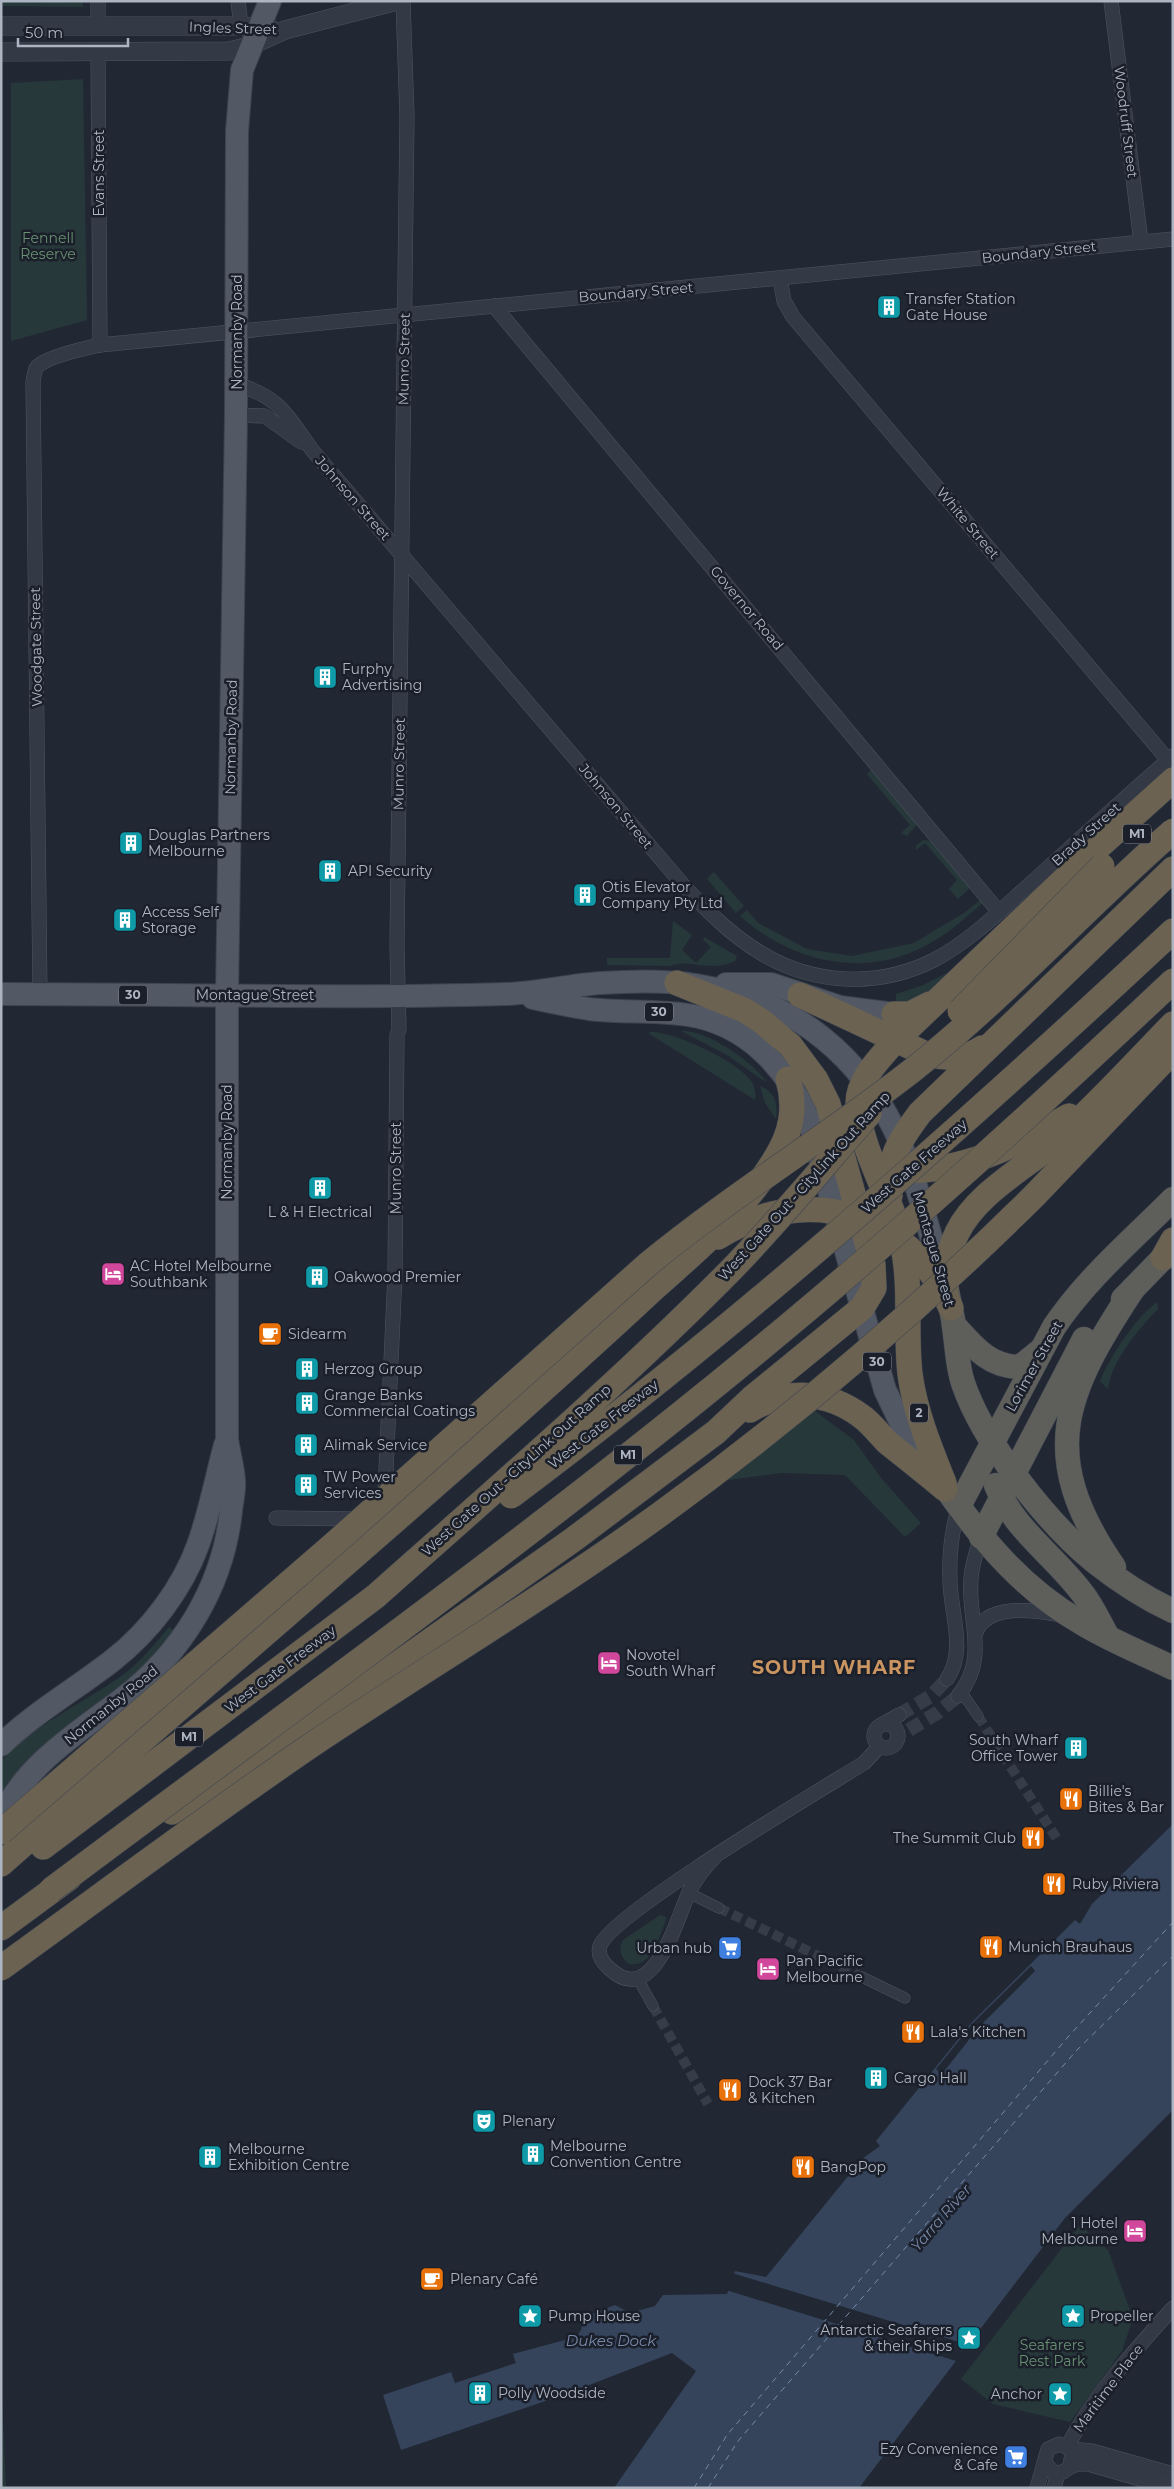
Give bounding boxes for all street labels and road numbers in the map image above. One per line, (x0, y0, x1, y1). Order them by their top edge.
street label: Ingles Street (189, 17, 278, 39)
street label: Woodruff Street (1110, 65, 1142, 179)
street label: Evans Street (90, 129, 108, 217)
street label: Boundary Street (981, 237, 1097, 267)
street label: Normanby Road (228, 274, 246, 390)
street label: Boundary Street (578, 278, 694, 306)
street label: Munro Street (394, 312, 414, 405)
street label: Johnson Street (311, 451, 395, 544)
street label: White Street (933, 483, 1003, 563)
street label: Governor Road (706, 562, 788, 654)
street label: Woodgate Street (26, 587, 46, 707)
street label: Normanby Road (221, 679, 241, 795)
street label: Munro Street (389, 717, 409, 810)
street label: Johnson Street (574, 759, 657, 853)
street label: Brady Street (1048, 798, 1125, 870)
road number: M1 (1123, 824, 1151, 844)
road number: 30 (119, 986, 147, 1004)
street label: Montague Street (196, 986, 315, 1004)
road number: 30 (645, 1002, 673, 1022)
street label: Normanby Road (218, 1084, 236, 1200)
street label: West Gate Out - CityLink Out Ramp (714, 1088, 894, 1284)
street label: West Gate Freeway (857, 1115, 971, 1217)
street label: Munro Street (387, 1121, 405, 1214)
street label: Montague Street (909, 1189, 959, 1309)
street label: Lorimer Street (1002, 1317, 1067, 1415)
road number: 30 (863, 1352, 891, 1371)
street label: West Gate Freeway (544, 1375, 662, 1473)
street label: West Gate Out - CityLink Out Ramp (418, 1380, 614, 1560)
road number: 2 (910, 1404, 928, 1422)
road number: M1 (614, 1446, 642, 1464)
street label: West Gate Freeway (221, 1621, 339, 1717)
street label: Normanby Road (60, 1662, 162, 1748)
road number: M1 (175, 1728, 203, 1746)
street label: Maritime Place (1069, 2340, 1147, 2436)

